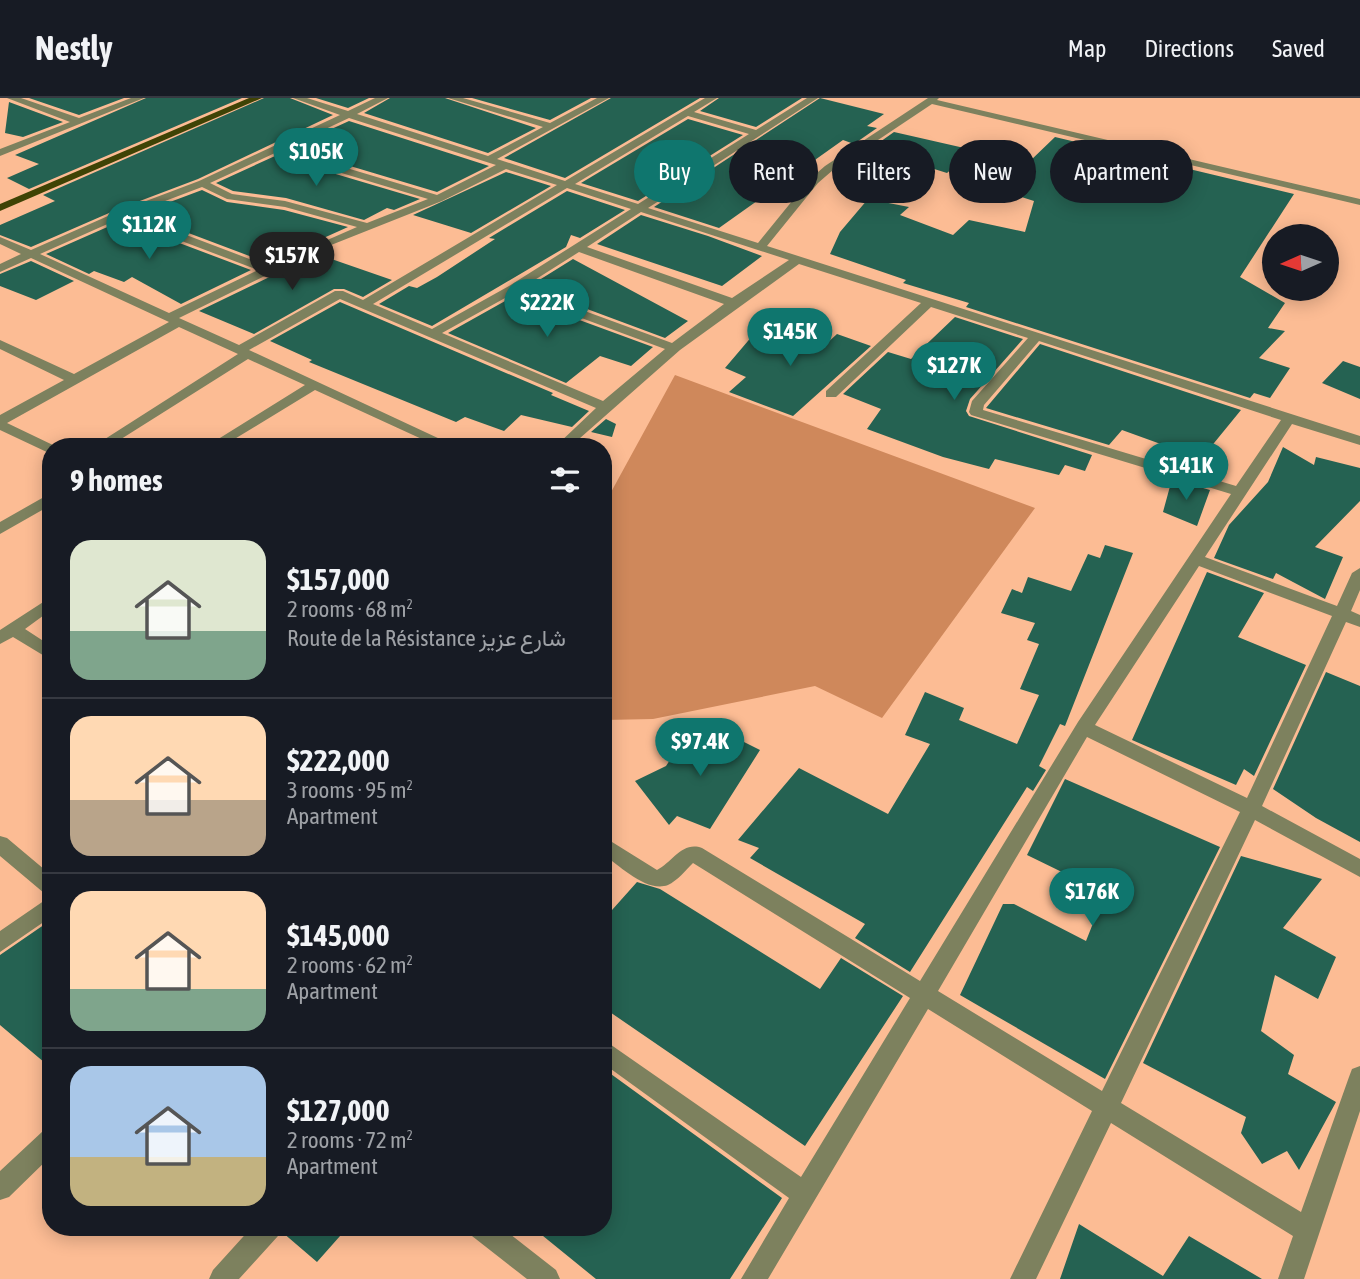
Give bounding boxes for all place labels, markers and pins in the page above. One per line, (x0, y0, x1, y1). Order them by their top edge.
pin: $105K (267, 129, 365, 188)
pin: $112K (100, 202, 198, 261)
pin: $157K (243, 232, 341, 292)
pin: $222K (498, 280, 596, 339)
pin: $145K (741, 308, 839, 368)
pin: $127K (905, 342, 1003, 402)
pin: $141K (1137, 442, 1235, 502)
pin: $97.4K (643, 718, 757, 778)
pin: $176K (1043, 868, 1141, 928)

